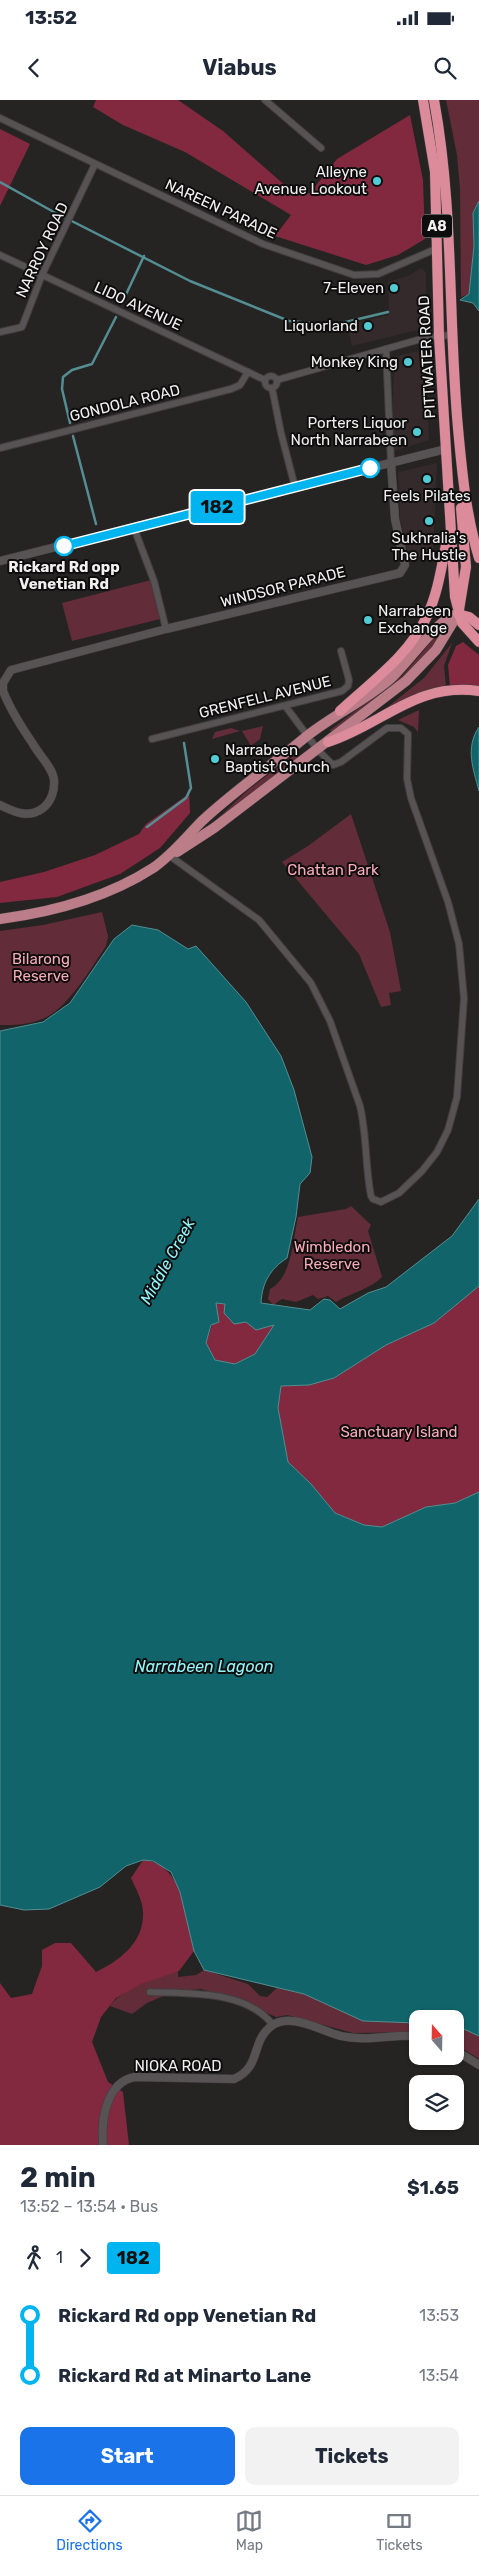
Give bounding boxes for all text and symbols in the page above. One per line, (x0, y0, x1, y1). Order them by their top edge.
text: 13:52 (25, 6, 77, 29)
icon: back (20, 54, 48, 82)
text: Viabus (202, 54, 277, 81)
icon: search (431, 54, 459, 82)
place label: Alleyne Avenue Lookout (254, 163, 367, 198)
street label: NAREEN PARADE (162, 175, 280, 243)
marker: Alleyne Avenue Lookout (371, 175, 383, 187)
street label: NARROY ROAD (12, 200, 72, 300)
road number: A8 (422, 214, 452, 238)
street label: LIDO AVENUE (91, 278, 185, 334)
place label: 7-Eleven (323, 279, 384, 297)
marker: 7-Eleven (388, 282, 400, 294)
street label: PITTWATER ROAD (415, 295, 439, 419)
place label: Liquorland (284, 317, 358, 335)
marker: Liquorland (362, 320, 374, 332)
place label: Monkey King (311, 353, 398, 371)
marker: Monkey King (402, 356, 414, 368)
street label: GONDOLA ROAD (68, 381, 182, 425)
place label: Porters Liquor North Narrabeen (291, 414, 407, 449)
marker: Porters Liquor North Narrabeen (411, 426, 423, 438)
unlabelled marker (360, 458, 380, 478)
marker: Feels Pilates (421, 473, 433, 485)
place label: Feels Pilates (383, 487, 471, 505)
line badge: 182 (188, 491, 246, 523)
text: 182 (201, 496, 233, 518)
marker: Sukhralia's The Hustle (423, 515, 435, 527)
place label: Sukhralia's The Hustle (392, 529, 467, 564)
marker: Rickard Rd opp Venetian Rd (54, 536, 74, 556)
place label: Rickard Rd opp Venetian Rd (8, 558, 120, 593)
street label: WINDSOR PARADE (219, 563, 347, 611)
place label: Narrabeen Exchange (378, 602, 451, 637)
marker: Narrabeen Exchange (362, 614, 374, 626)
street label: GRENFELL AVENUE (197, 672, 333, 722)
place label: Narrabeen Baptist Church (225, 741, 330, 776)
marker: Narrabeen Baptist Church (209, 753, 221, 765)
park label: Chattan Park (287, 861, 379, 879)
park label: Bilarong Reserve (12, 950, 70, 985)
water label: Middle Creek (136, 1214, 199, 1307)
park label: Wimbledon Reserve (294, 1238, 370, 1273)
park label: Sanctuary Island (340, 1423, 458, 1441)
water label: Narrabeen Lagoon (135, 1657, 274, 1676)
north arrow (409, 2010, 464, 2065)
map controls (409, 2010, 464, 2130)
street label: NIOKA ROAD (134, 2057, 222, 2075)
button: layers (409, 2075, 464, 2130)
text: 2 min (20, 2161, 96, 2194)
text: $1.65 (407, 2176, 459, 2199)
text: 13:52 – 13:54 · Bus (20, 2197, 158, 2216)
icon: walk (20, 2244, 48, 2272)
icon: forward (71, 2244, 99, 2272)
text: 182 (117, 2247, 150, 2269)
text: 1 (56, 2248, 63, 2267)
text: Rickard Rd opp Venetian Rd (58, 2304, 316, 2327)
text: 13:53 (419, 2306, 459, 2325)
text: Rickard Rd at Minarto Lane (58, 2364, 311, 2387)
text: 13:54 (419, 2366, 459, 2385)
button: Start (20, 2427, 235, 2485)
button: Tickets (245, 2427, 459, 2485)
tab: Directions (56, 2507, 123, 2554)
tab: Map (235, 2507, 263, 2554)
tab: Tickets (376, 2507, 423, 2554)

